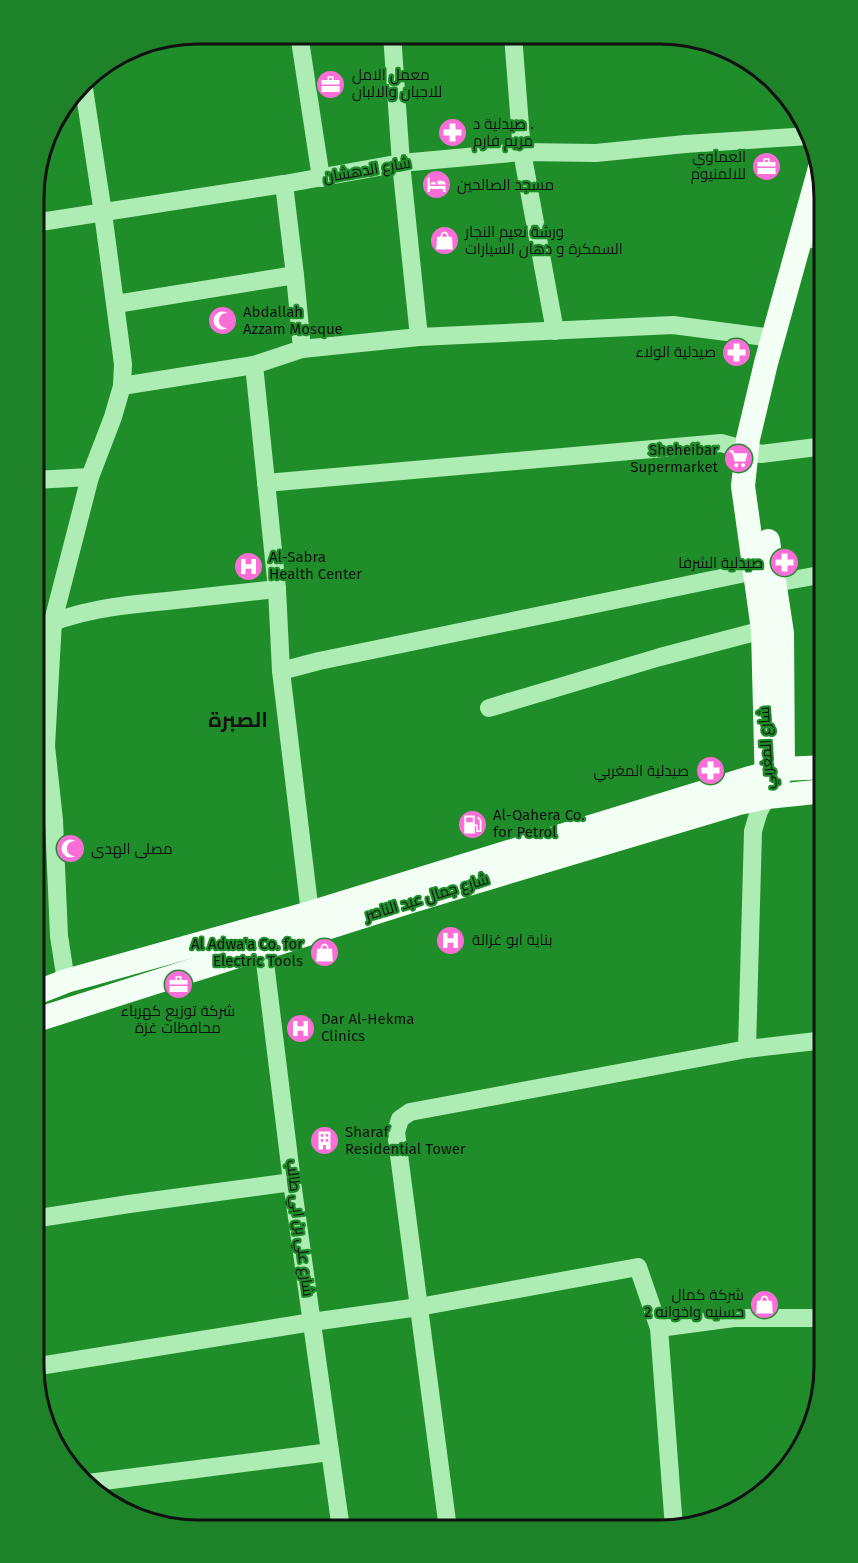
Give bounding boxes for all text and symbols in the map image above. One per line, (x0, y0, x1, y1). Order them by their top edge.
place label: معمل الامل للاجبان والالبان (352, 66, 442, 102)
office icon: معمل الامل للاجبان والالبان (315, 68, 347, 100)
place label: صيدلية د . مريم فارم (473, 115, 534, 151)
pharmacy icon: صيدلية د . مريم فارم (436, 117, 468, 149)
place label: العماوي للالمنيوم (691, 148, 746, 184)
office icon: العماوي للالمنيوم (751, 150, 783, 182)
street label: شارع الدهشان (322, 153, 412, 189)
hotel icon: مسجد الصالحين (420, 169, 452, 201)
place label: مسجد الصالحين (457, 176, 554, 195)
place label: ورشة نعيم النجار السمكرة و دهان السيارات (464, 223, 623, 259)
shop icon: ورشة نعيم النجار السمكرة و دهان السيارات (428, 225, 460, 257)
place label: Abdallah Azzam Mosque (243, 303, 343, 338)
mosque icon: Abdallah Azzam Mosque (206, 305, 238, 337)
pharmacy icon: صيدلية الولاء (721, 336, 753, 368)
place label: صيدلية الولاء (635, 343, 716, 361)
place label: Sheheibar Supermarket (630, 441, 719, 476)
supermarket icon: Sheheibar Supermarket (723, 443, 755, 475)
pharmacy icon: صيدلية الشرفا (768, 547, 800, 579)
place label: Al-Sabra Health Center (269, 548, 362, 583)
hospital icon: Al-Sabra Health Center (232, 550, 264, 582)
place label: صيدلية الشرفا (678, 554, 763, 572)
street label: شارع المغربي (755, 706, 780, 790)
district label: الصبرة (208, 707, 268, 733)
pharmacy icon: صيدلية المغربي (694, 755, 726, 787)
place label: صيدلية المغربي (593, 762, 689, 783)
place label: Al-Qahera Co. for Petrol (493, 806, 585, 841)
fuel station icon: Al-Qahera Co. for Petrol (456, 808, 488, 840)
mosque icon: مصلى الهدى (54, 833, 86, 865)
place label: مصلى الهدى (91, 840, 173, 859)
street label: شارع جمال عبد الناصر (362, 870, 492, 927)
hospital icon: بناية ابو غزالة (435, 924, 467, 956)
place label: بناية ابو غزالة (472, 931, 552, 949)
place label: Al Adwa'a Co. for Electric Tools (191, 935, 303, 970)
shop icon: Al Adwa'a Co. for Electric Tools (308, 937, 340, 969)
office icon: شركة توزيع كهرباء محافظات غزة (162, 968, 194, 1000)
place label: شركة توزيع كهرباء محافظات غزة (121, 1002, 235, 1037)
place label: Dar Al-Hekma Clinics (321, 1010, 414, 1045)
hospital icon: Dar Al-Hekma Clinics (284, 1012, 316, 1044)
place label: Sharaf Residential Tower (345, 1123, 466, 1158)
building icon: Sharaf Residential Tower (308, 1125, 340, 1157)
street label: شارع علي بن ابي طالب (280, 1159, 317, 1298)
place label: شركة كمال حسنيه واخوانه 2 (644, 1286, 744, 1321)
shop icon: شركة كمال حسنيه واخوانه 2 (749, 1288, 781, 1320)

